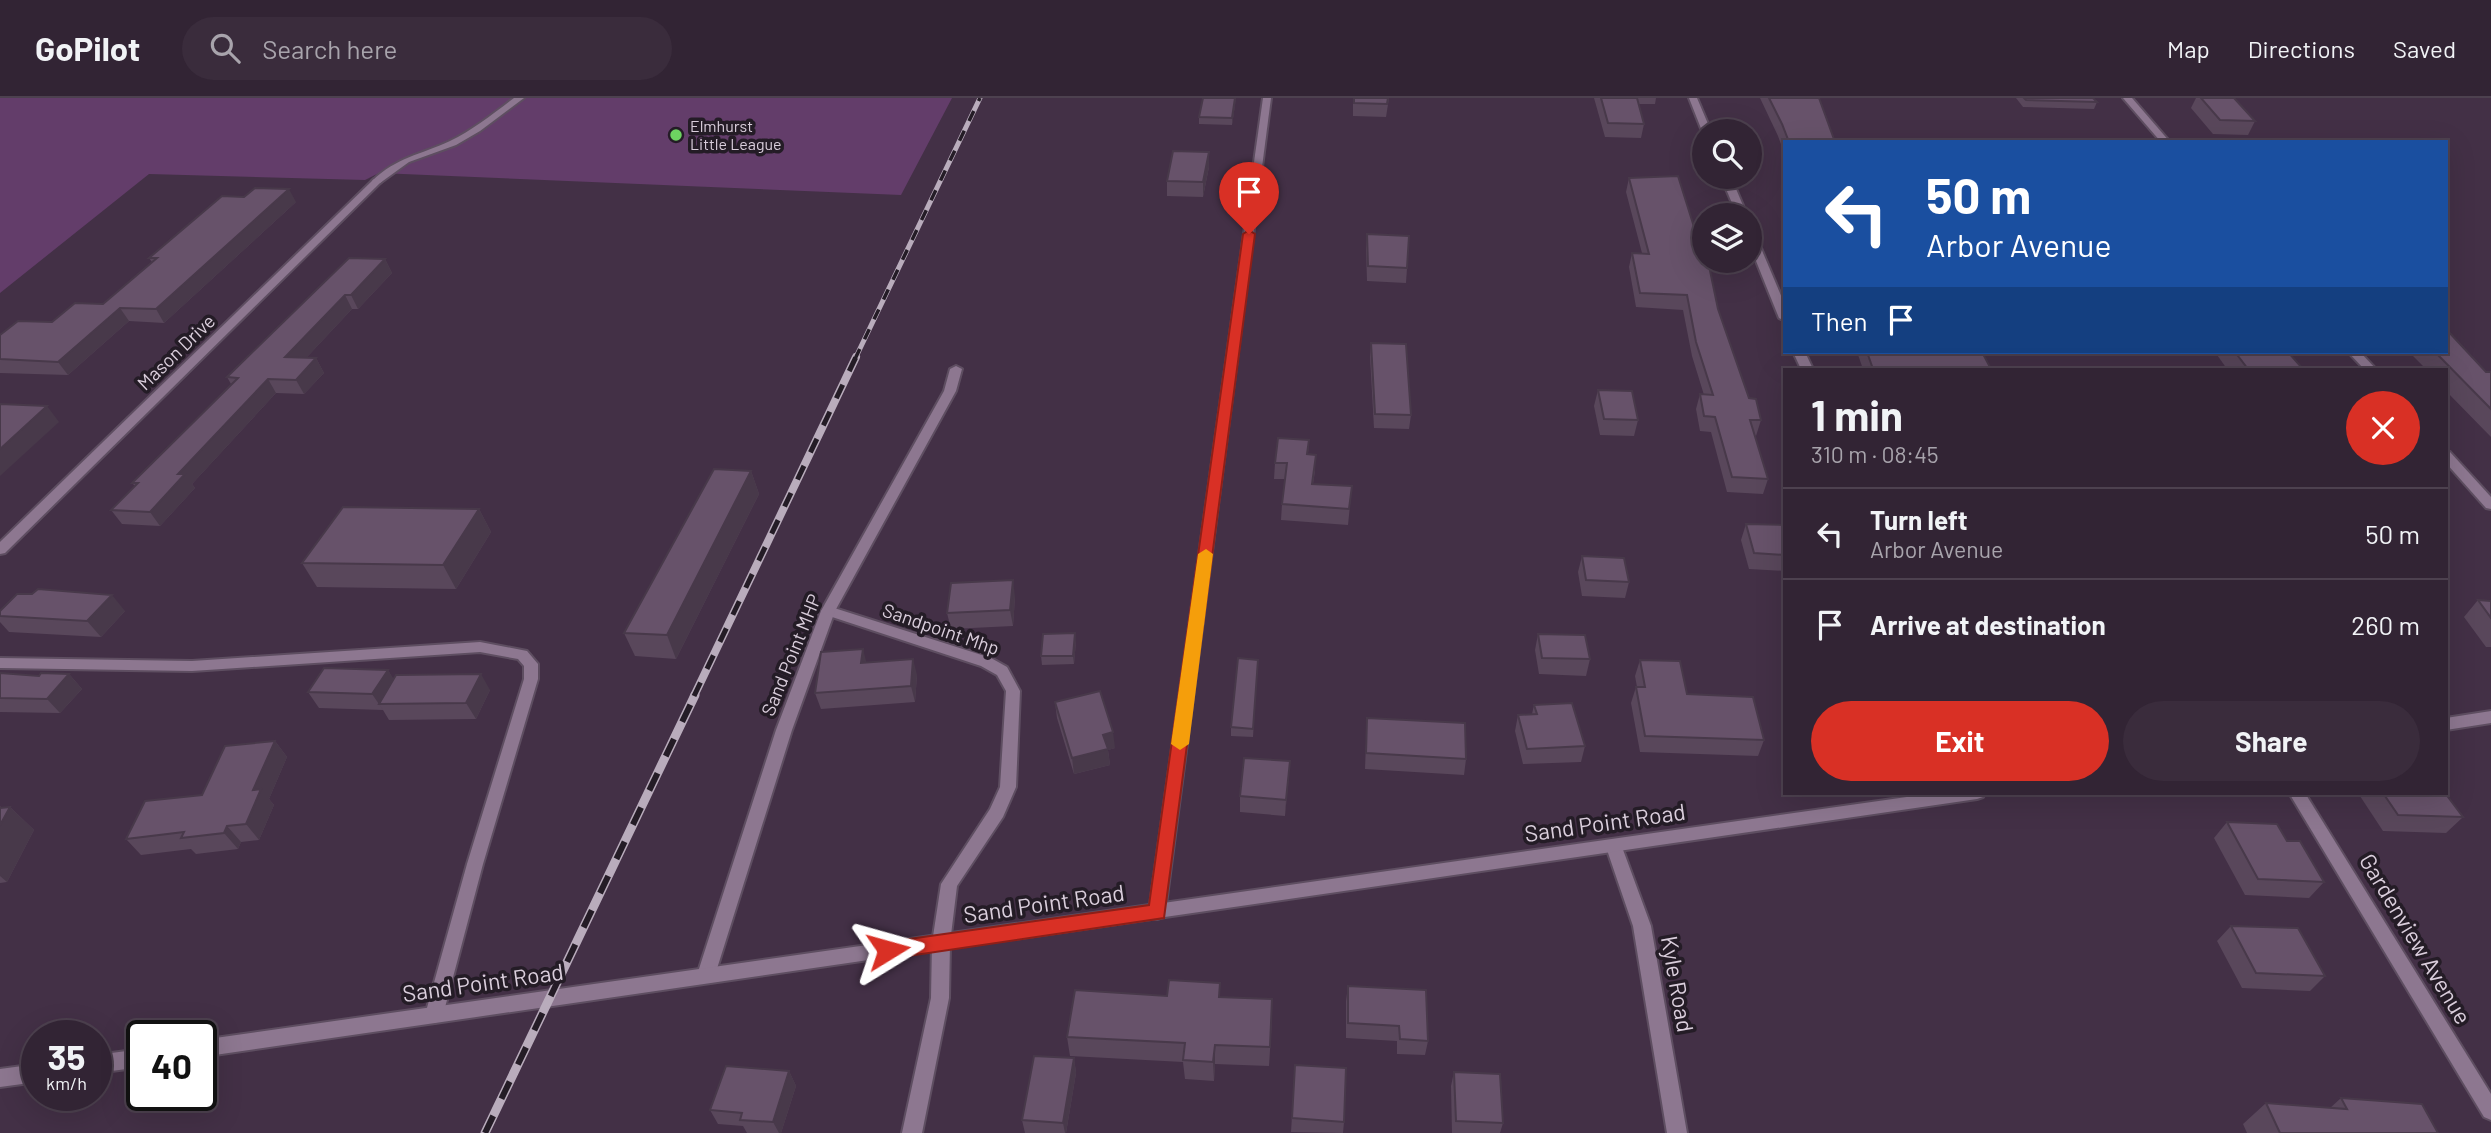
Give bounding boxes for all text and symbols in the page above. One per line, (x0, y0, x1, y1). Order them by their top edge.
search box (182, 17, 672, 80)
text: GoPilot (35, 28, 140, 68)
icon: search (206, 29, 244, 67)
text: Search here (262, 33, 397, 64)
text: Map (2167, 34, 2210, 63)
text: Directions (2248, 34, 2355, 63)
text: Saved (2393, 34, 2456, 63)
place label: Elmhurst Little League (690, 116, 782, 153)
map controls (1692, 119, 1762, 273)
button: search (1692, 119, 1762, 189)
marker: Elmhurst Little League (668, 127, 684, 143)
pin (1219, 162, 1279, 234)
text: 50 m (1926, 165, 2031, 224)
icon: left (1811, 168, 1902, 259)
icon: arrive (1230, 173, 1268, 211)
button: layers (1692, 203, 1762, 273)
text: Arbor Avenue (1926, 225, 2112, 263)
icon: arrive (1882, 301, 1920, 339)
text: Then (1811, 305, 1868, 336)
street label: Mason Drive (132, 309, 219, 394)
text: 1 min (1811, 389, 1903, 439)
button: close (2346, 391, 2420, 465)
text: 310 m · 08:45 (1811, 440, 1939, 468)
text: Turn left (1870, 504, 1968, 535)
icon: left (1811, 515, 1849, 553)
text: 50 m (2365, 518, 2420, 549)
text: Arbor Avenue (1870, 535, 2003, 563)
street label: Sand Point MHP (756, 591, 825, 719)
street label: Sandpoint Mhp (880, 598, 1003, 659)
icon: arrive (1811, 606, 1849, 644)
text: Arrive at destination (1870, 609, 2106, 640)
text: 260 m (2351, 609, 2420, 640)
button: Exit (1811, 701, 2109, 781)
button: Share (2123, 701, 2420, 781)
street label: Sand Point Road (1523, 797, 1687, 847)
street label: Gardenview Avenue (2354, 848, 2478, 1029)
street label: Sand Point Road (962, 878, 1126, 928)
position arrow (851, 913, 925, 987)
street label: Kyle Road (1656, 934, 1700, 1034)
street label: Sand Point Road (401, 957, 565, 1007)
speed limit sign: 40 (126, 1020, 217, 1111)
text: 35 (48, 1035, 85, 1077)
text: km/h (46, 1072, 87, 1094)

